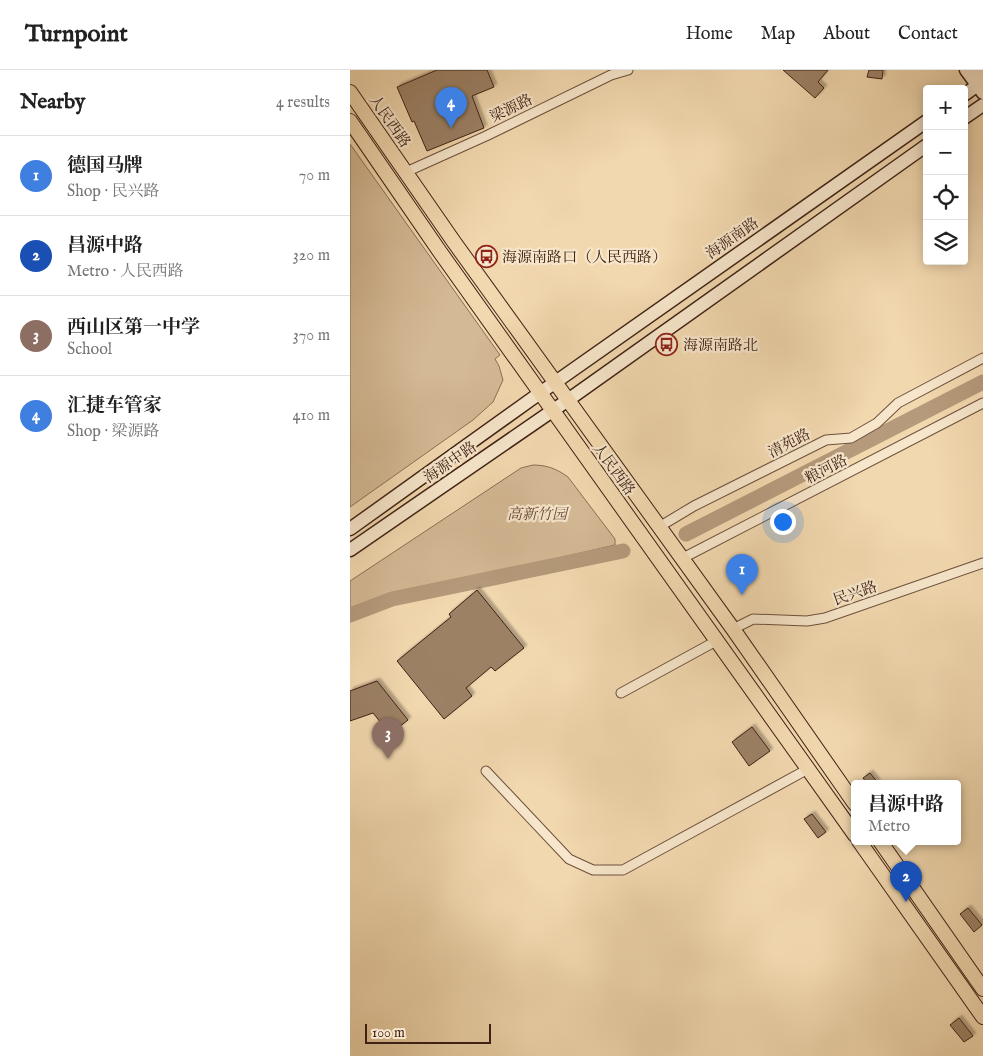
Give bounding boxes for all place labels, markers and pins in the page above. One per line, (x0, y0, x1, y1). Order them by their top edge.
pin: 4 (435, 87, 467, 128)
bus stop icon: 海源南路口（人民西路） (474, 245, 498, 269)
place label: 海源南路口（人民西路） (502, 248, 667, 267)
bus stop icon: 海源南路北 (655, 333, 679, 357)
place label: 海源南路北 (683, 336, 758, 355)
pin: 1 (726, 554, 758, 595)
pin: 3 (372, 718, 404, 759)
pin: 2 (890, 861, 922, 902)

